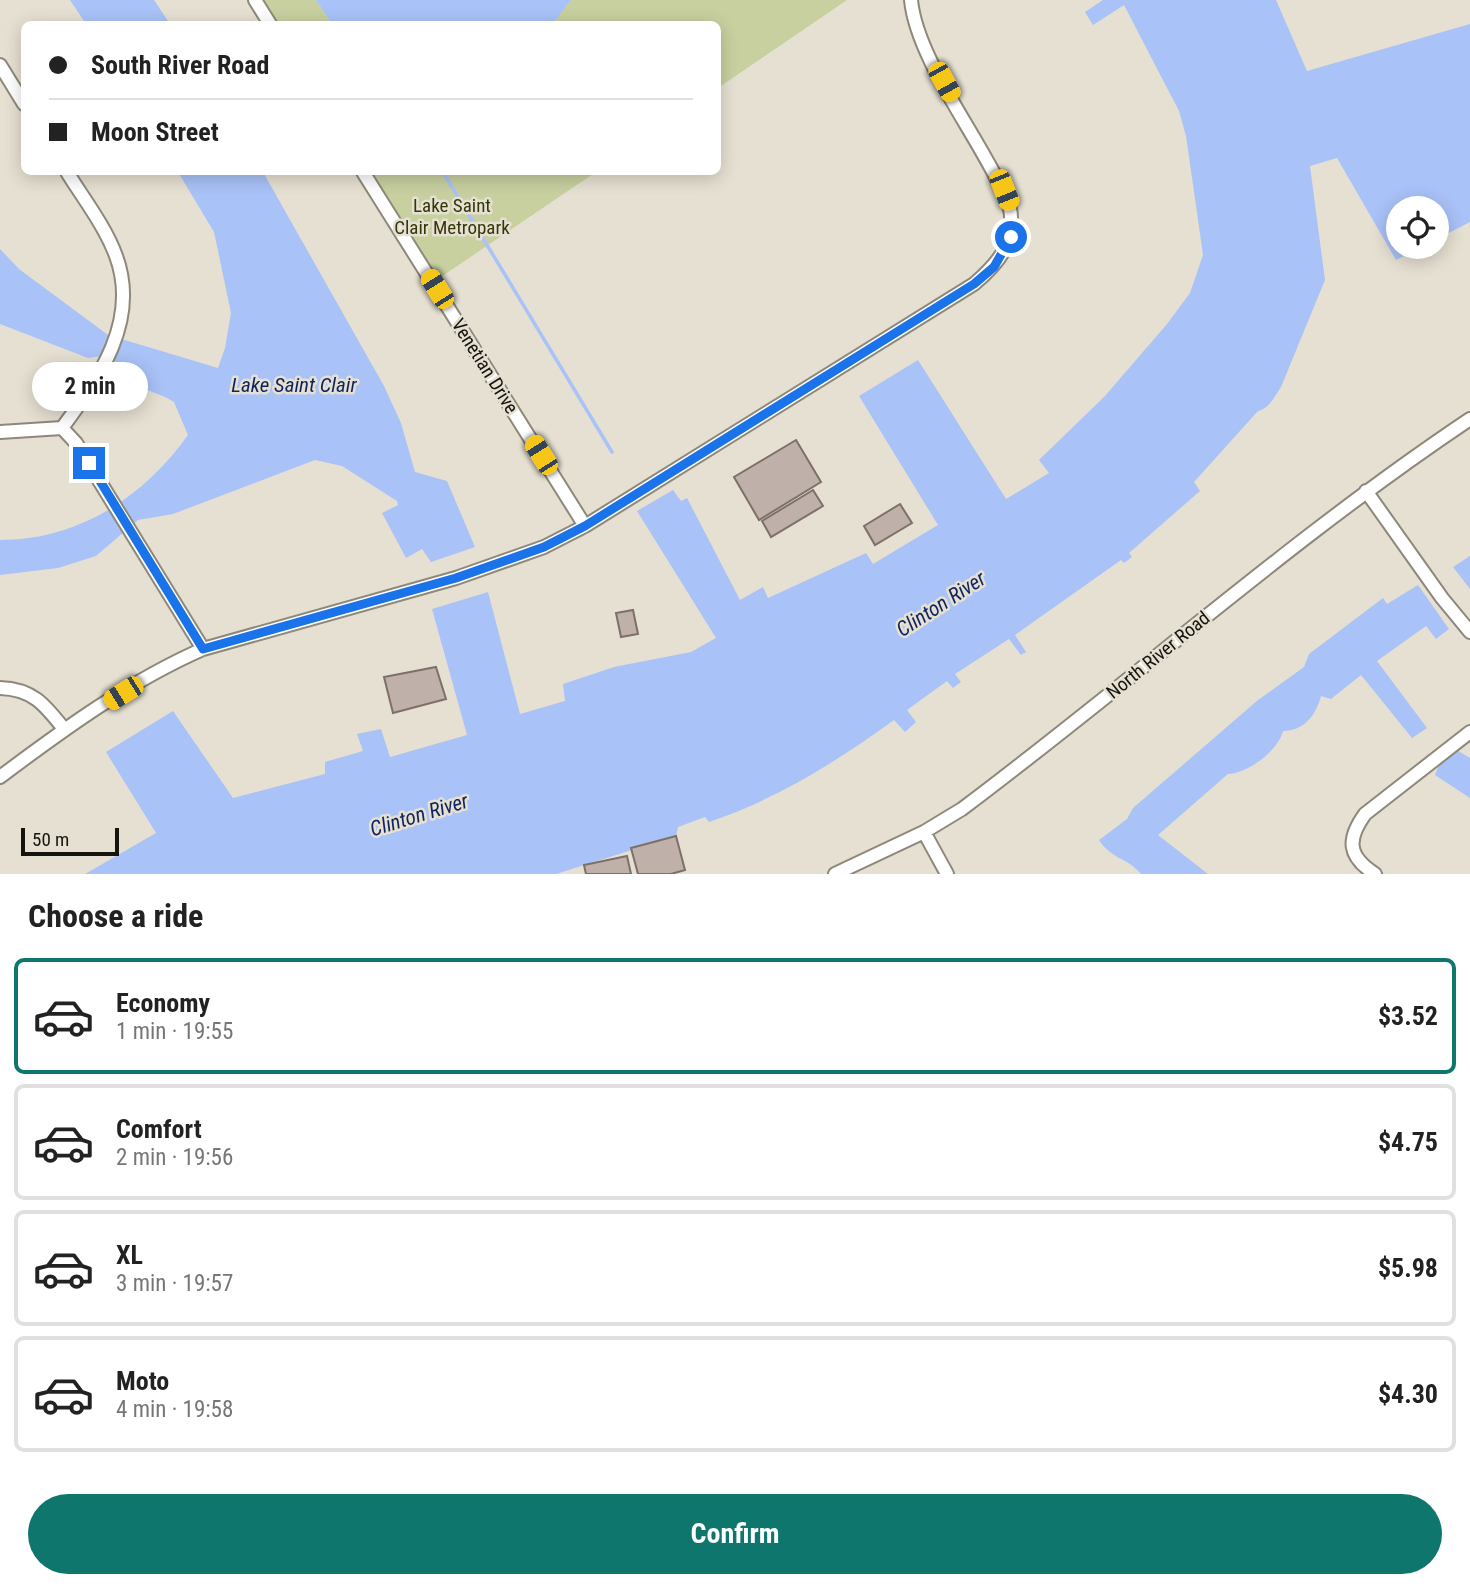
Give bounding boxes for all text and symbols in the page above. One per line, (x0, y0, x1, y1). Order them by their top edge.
text: South River Road (91, 50, 269, 80)
car (925, 59, 964, 105)
text: Moon Street (91, 117, 219, 147)
car (987, 167, 1022, 213)
park label: Lake Saint Clair Metropark (394, 194, 510, 239)
map controls (1386, 196, 1449, 259)
button: locate (1386, 196, 1449, 259)
route start (995, 221, 1027, 253)
car (417, 266, 458, 312)
street label: Venetian Drive (447, 314, 523, 418)
callout: 2 min (31, 362, 147, 410)
text: 2 min (64, 373, 116, 400)
water label: Lake Saint Clair (231, 373, 357, 397)
car (521, 432, 562, 478)
route end (73, 447, 105, 479)
water label: Clinton River (892, 566, 991, 642)
street label: North River Road (1102, 606, 1214, 704)
car (100, 673, 147, 713)
water label: Clinton River (367, 788, 472, 841)
scale bar (21, 825, 119, 857)
text: 50 m (32, 828, 69, 851)
text: Choose a ride (28, 897, 203, 935)
icon: car (32, 985, 95, 1048)
text: Economy (116, 988, 210, 1018)
text: $3.52 (1378, 1001, 1438, 1031)
text: 1 min · 19:55 (116, 1018, 233, 1045)
icon: car (32, 1111, 95, 1174)
text: Comfort (116, 1114, 202, 1144)
text: $4.75 (1378, 1127, 1438, 1157)
text: 2 min · 19:56 (116, 1144, 233, 1171)
icon: car (32, 1237, 95, 1300)
text: XL (116, 1240, 143, 1270)
text: $5.98 (1378, 1253, 1438, 1283)
text: 3 min · 19:57 (116, 1270, 233, 1297)
icon: car (32, 1363, 95, 1426)
text: Moto (116, 1366, 169, 1396)
text: $4.30 (1378, 1379, 1438, 1409)
text: 4 min · 19:58 (116, 1396, 233, 1423)
button: Confirm (28, 1494, 1442, 1574)

